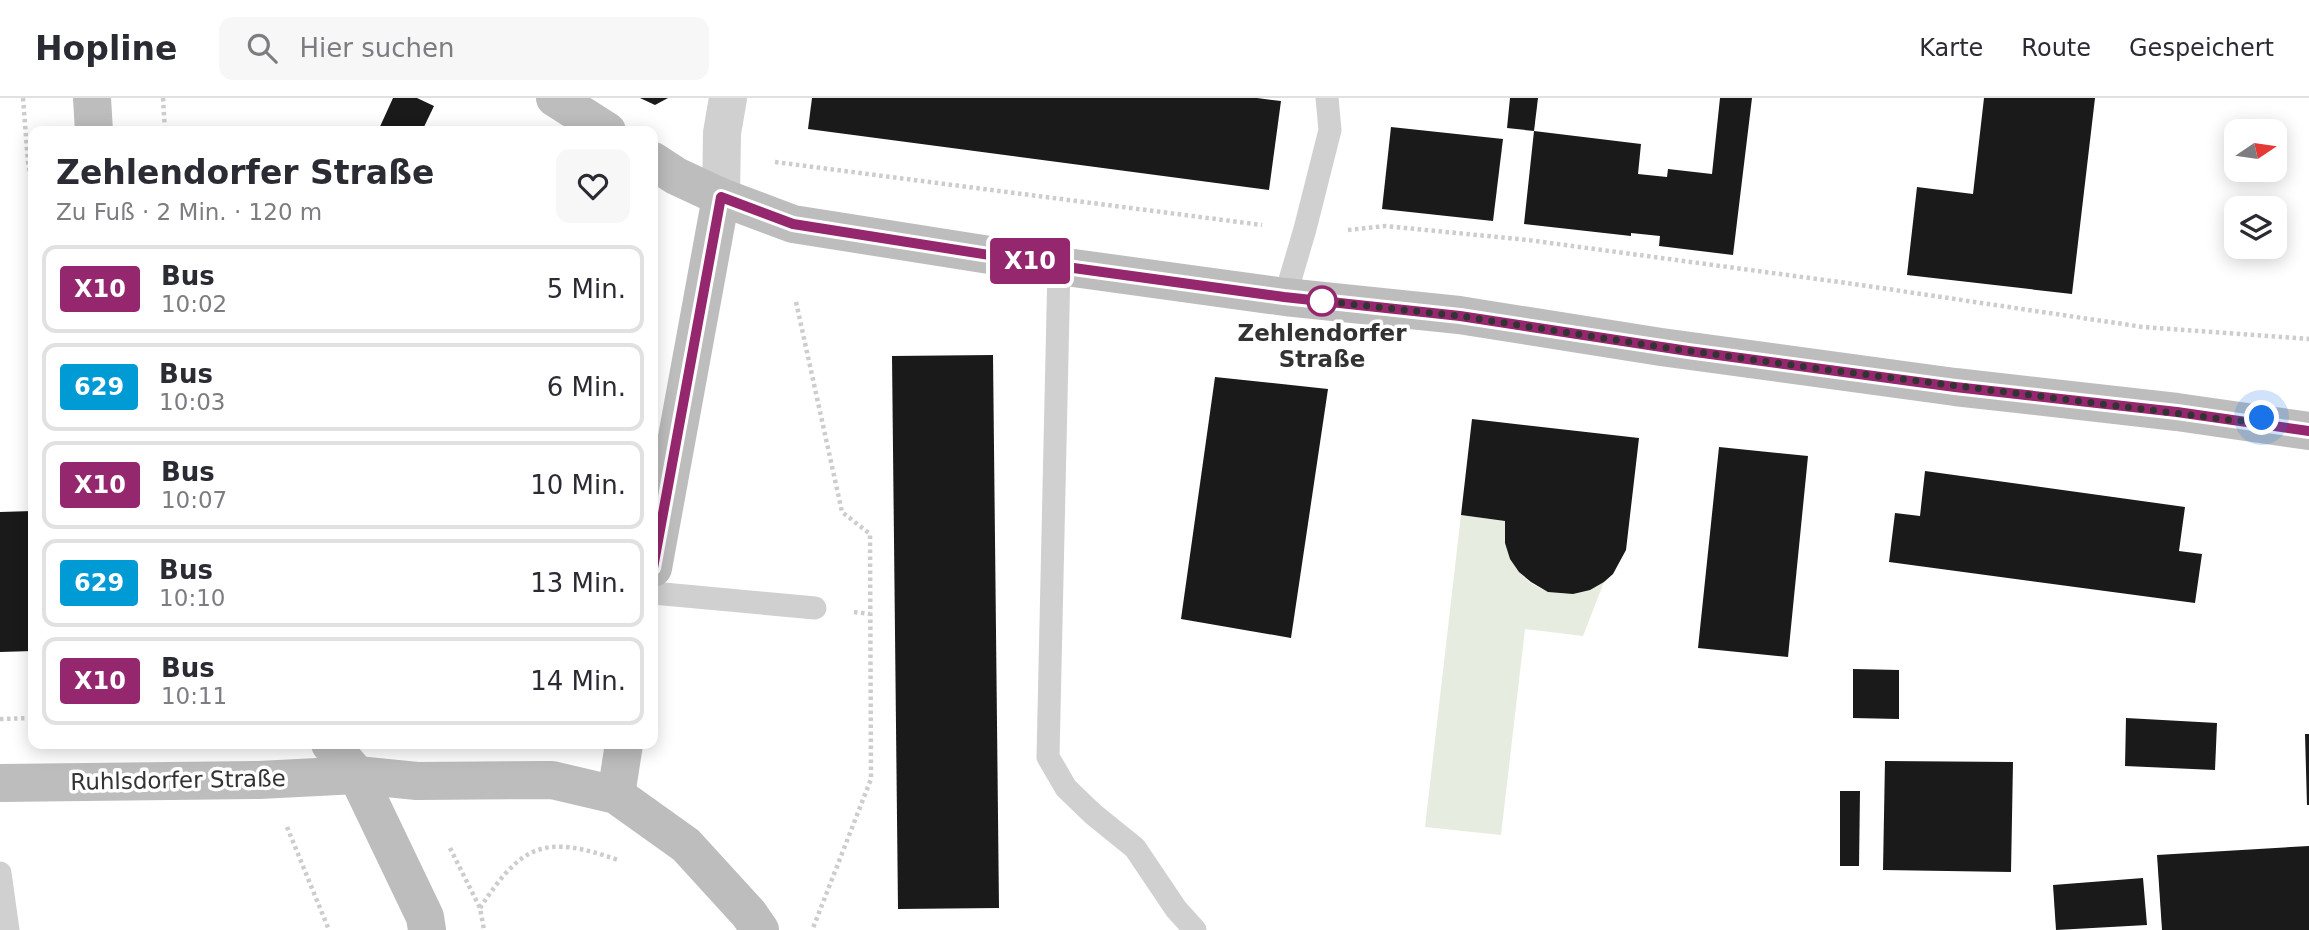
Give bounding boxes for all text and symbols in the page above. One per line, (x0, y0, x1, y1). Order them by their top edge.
search box (219, 17, 709, 80)
text: Hopline (35, 29, 177, 68)
icon: search (243, 29, 281, 67)
text: Hier suchen (299, 33, 454, 63)
text: Karte (1919, 34, 1983, 62)
text: Route (2021, 34, 2091, 62)
text: Gespeichert (2129, 34, 2274, 62)
north arrow (2224, 119, 2287, 182)
map controls (2224, 119, 2287, 259)
button: heart (556, 149, 630, 223)
text: Zehlendorfer Straße (56, 153, 434, 192)
button: layers (2224, 196, 2287, 259)
text: Zu Fuß · 2 Min. · 120 m (56, 199, 322, 225)
line badge: X10 (990, 238, 1070, 284)
text: X10 (1004, 247, 1056, 275)
text: Bus (161, 261, 215, 291)
text: 5 Min. (547, 274, 626, 304)
text: X10 (74, 275, 126, 303)
marker: Zehlendorfer Straße (1307, 286, 1337, 316)
text: 10:02 (161, 291, 227, 317)
place label: Zehlendorfer Straße (1237, 320, 1407, 372)
text: Bus (159, 359, 213, 389)
text: 6 Min. (547, 372, 626, 402)
text: 629 (74, 373, 124, 401)
text: 10:03 (159, 389, 225, 415)
your location (2244, 400, 2279, 435)
text: Bus (161, 457, 215, 487)
text: 10 Min. (530, 470, 626, 500)
text: X10 (74, 471, 126, 499)
text: 10:07 (161, 487, 227, 513)
text: Bus (159, 555, 213, 585)
text: 13 Min. (530, 568, 626, 598)
text: 629 (74, 569, 124, 597)
text: 10:10 (159, 585, 225, 611)
text: Bus (161, 653, 215, 683)
text: 14 Min. (530, 666, 626, 696)
text: X10 (74, 667, 126, 695)
text: 10:11 (161, 683, 227, 709)
street label: Ruhlsdorfer Straße (70, 765, 286, 795)

